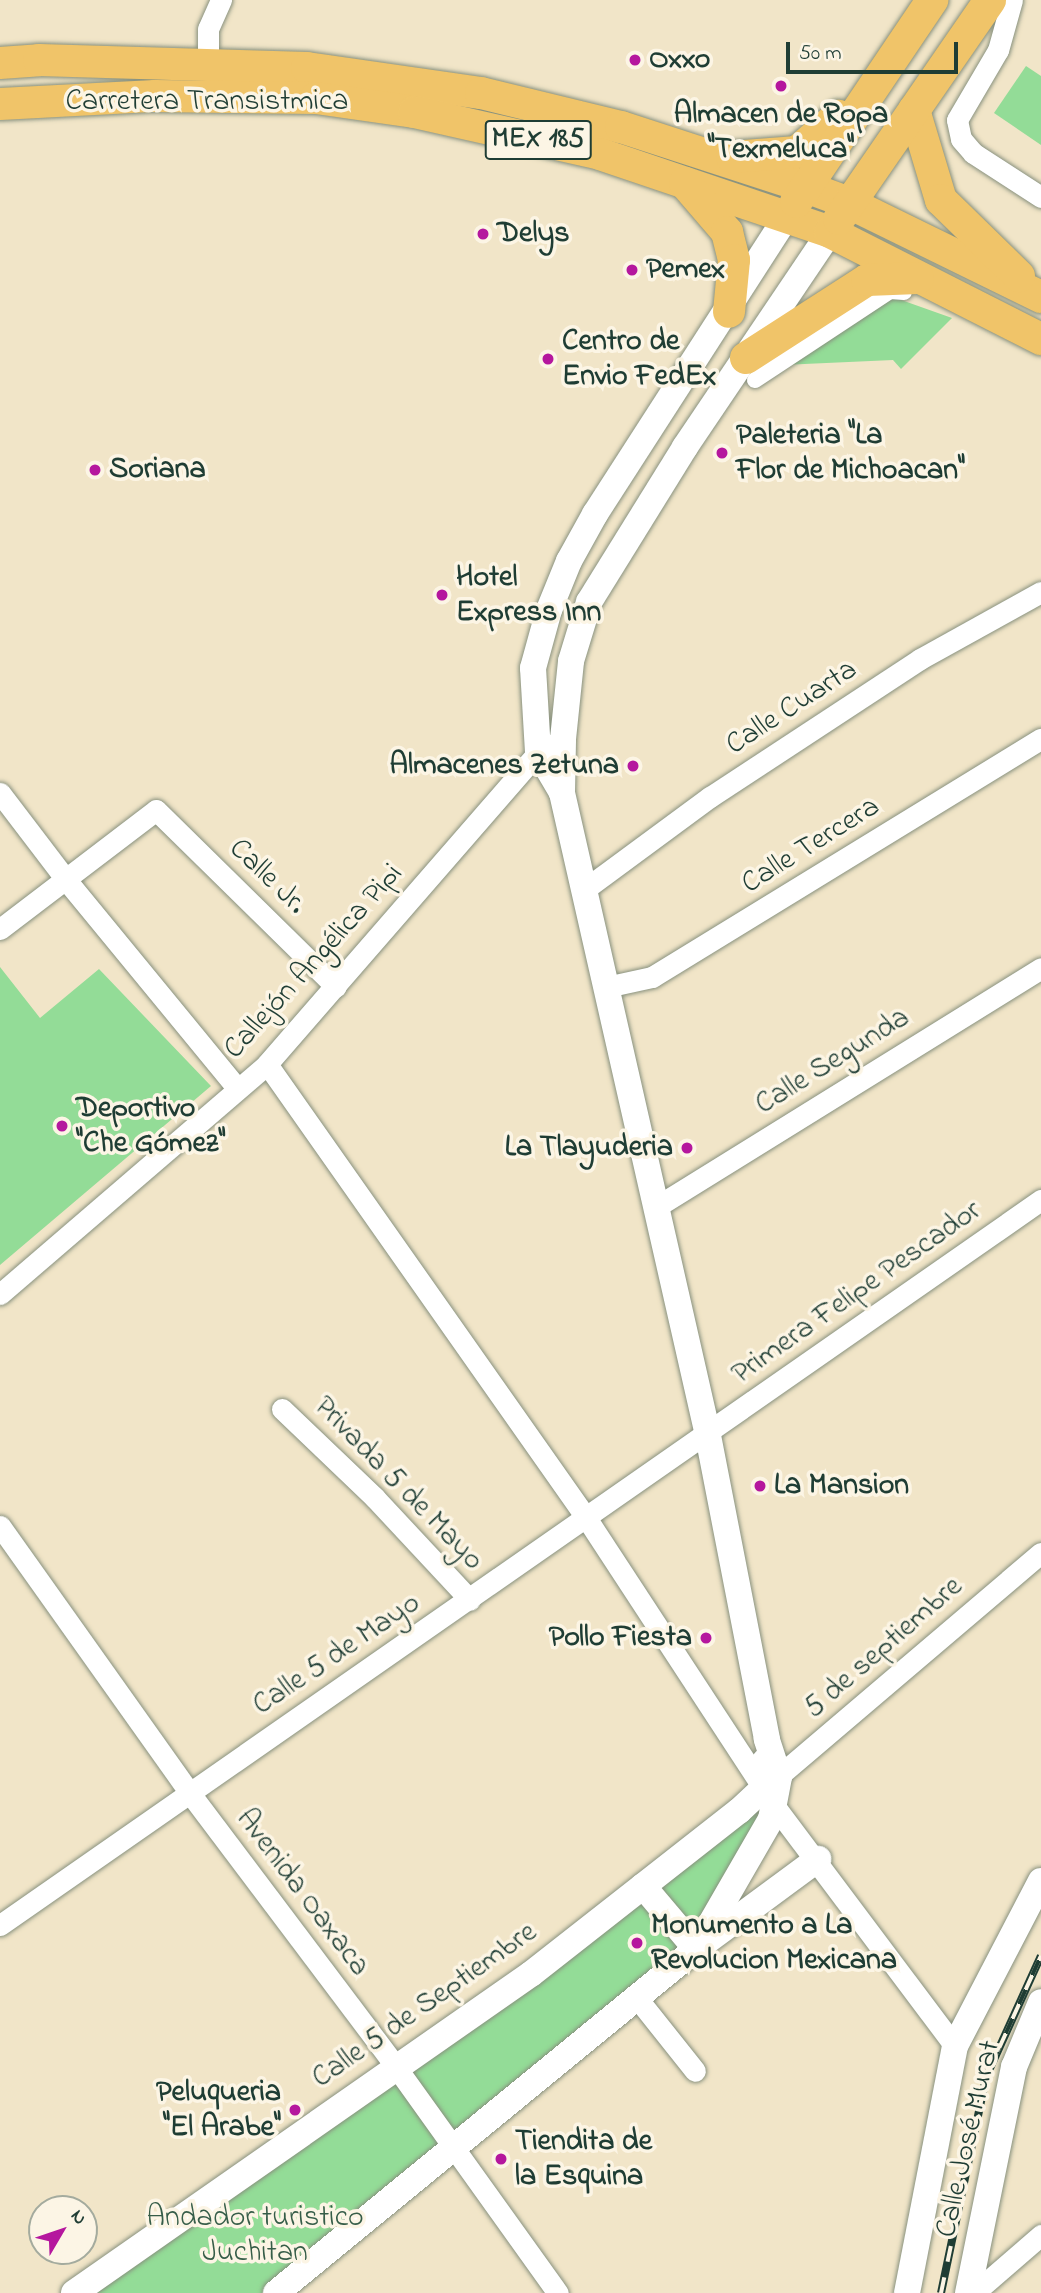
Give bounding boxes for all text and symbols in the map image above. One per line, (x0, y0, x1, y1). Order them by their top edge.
scale bar (789, 28, 960, 72)
text: 50 m (799, 39, 842, 69)
place label: Oxxo (649, 42, 710, 78)
marker: Oxxo (627, 52, 643, 68)
marker: Almacen de Ropa "Texmeluca" (773, 78, 789, 94)
street label: Carretera Transistmica (66, 84, 348, 120)
place label: Almacen de Ropa "Texmeluca" (674, 97, 888, 168)
road number: MEX 185 (484, 116, 592, 164)
place label: Delys (497, 216, 569, 252)
marker: Delys (475, 226, 491, 242)
place label: Pemex (646, 252, 725, 288)
marker: Pemex (624, 262, 640, 278)
place label: Centro de Envio FedEx (562, 324, 716, 394)
marker: Centro de Envio FedEx (540, 351, 556, 367)
place label: Paleteria "La Flor de Michoacan" (736, 418, 965, 488)
marker: Paleteria "La Flor de Michoacan" (714, 445, 730, 461)
place label: Soriana (109, 452, 206, 488)
marker: Soriana (87, 462, 103, 478)
place label: Hotel Express Inn (456, 560, 601, 630)
marker: Hotel Express Inn (434, 587, 450, 603)
street label: Calle Cuarta (720, 652, 864, 764)
place label: Almacenes Zetuna (390, 748, 619, 784)
marker: Almacenes Zetuna (625, 758, 641, 774)
street label: Calle Tercera (735, 789, 887, 903)
street label: Calle Jr. (221, 831, 313, 923)
street label: Callejón Angélica Pipi (217, 857, 411, 1067)
street label: Calle Segunda (749, 1000, 917, 1124)
place label: Deportivo "Che Gómez" (76, 1091, 225, 1162)
marker: Deportivo "Che Gómez" (54, 1118, 70, 1134)
place label: La Tlayuderia (505, 1130, 673, 1166)
marker: La Tlayuderia (679, 1140, 695, 1156)
street label: Primera Felipe Pescador (725, 1193, 989, 1393)
street label: Privada 5 de Mayo (306, 1389, 490, 1579)
place label: La Mansion (774, 1468, 909, 1504)
marker: La Mansion (752, 1478, 768, 1494)
street label: 5 de septiembre (797, 1569, 971, 1727)
street label: Calle 5 de Mayo (247, 1586, 427, 1724)
place label: Pollo Fiesta (549, 1620, 692, 1656)
marker: Pollo Fiesta (698, 1630, 714, 1646)
street label: Avenida Oaxaca (227, 1802, 377, 1984)
place label: Monumento a La Revolucion Mexicana (651, 1908, 897, 1979)
street label: Calle 5 de Septiembre (306, 1915, 544, 2097)
marker: Monumento a La Revolucion Mexicana (629, 1935, 645, 1951)
street label: Calle José Murat (929, 2037, 1009, 2241)
place label: Peluqueria "El Arabe" (156, 2075, 281, 2146)
marker: Peluqueria "El Arabe" (287, 2102, 303, 2118)
place label: Tiendita de la Esquina (515, 2124, 652, 2194)
marker: Tiendita de la Esquina (493, 2151, 509, 2167)
north arrow (28, 2195, 98, 2265)
park label: Andador turistico Juchitan (146, 2200, 364, 2270)
text: N (64, 2204, 93, 2231)

